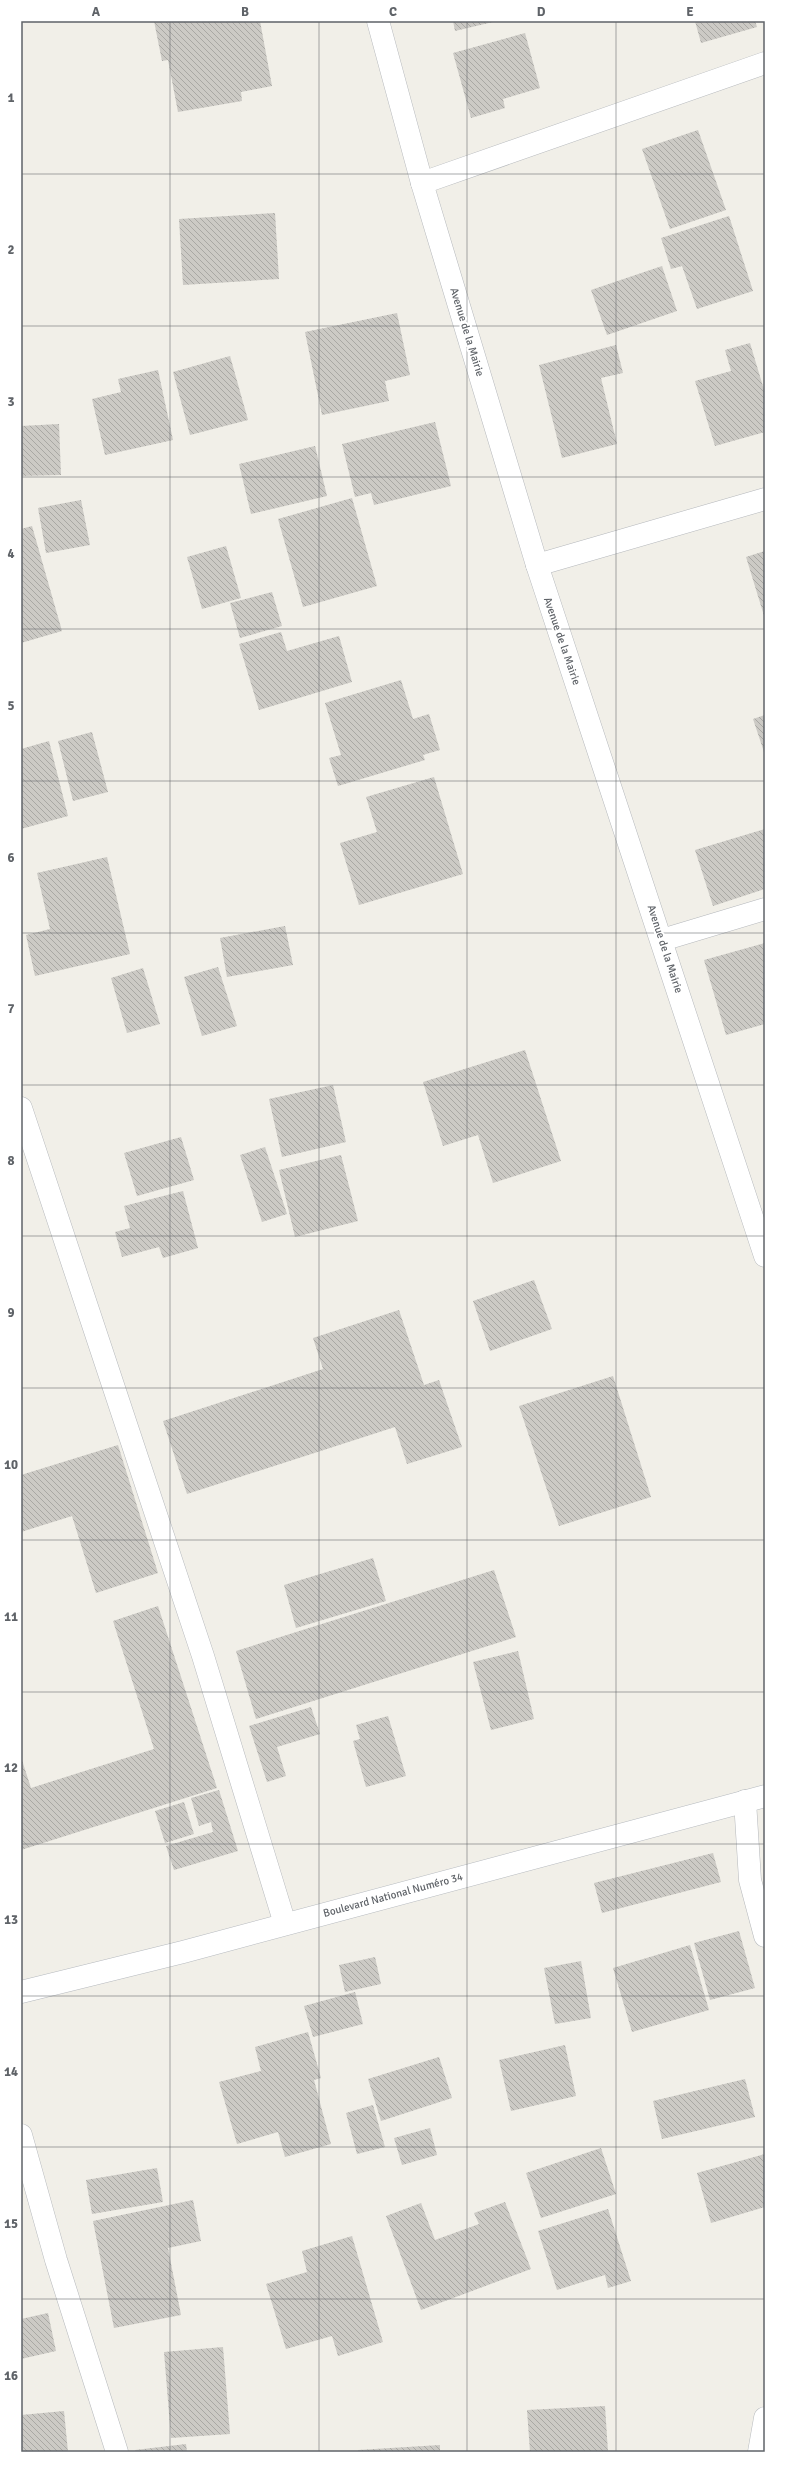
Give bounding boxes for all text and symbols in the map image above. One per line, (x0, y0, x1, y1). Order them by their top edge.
text: A (92, 4, 101, 20)
text: B (241, 4, 249, 20)
text: C (389, 4, 397, 20)
text: D (537, 4, 546, 20)
text: E (686, 4, 694, 20)
text: 1 (7, 90, 15, 106)
text: 2 (7, 242, 15, 258)
street label: Avenue de la Mairie (447, 286, 487, 378)
text: 3 (7, 394, 15, 410)
text: 4 (7, 546, 15, 562)
street label: Avenue de la Mairie (541, 595, 583, 687)
text: 5 (7, 698, 15, 714)
text: 6 (7, 850, 15, 866)
street label: Avenue de la Mairie (645, 903, 685, 995)
text: 7 (7, 1001, 15, 1017)
text: 8 (7, 1153, 15, 1169)
text: 9 (7, 1305, 15, 1321)
text: 10 (4, 1457, 18, 1473)
text: 11 (4, 1609, 18, 1625)
text: 12 (4, 1760, 18, 1776)
street label: Boulevard National Numéro 34 (322, 1870, 464, 1920)
text: 13 (4, 1912, 18, 1928)
text: 14 (4, 2064, 18, 2080)
text: 15 (4, 2216, 18, 2232)
text: 16 (4, 2368, 18, 2384)

